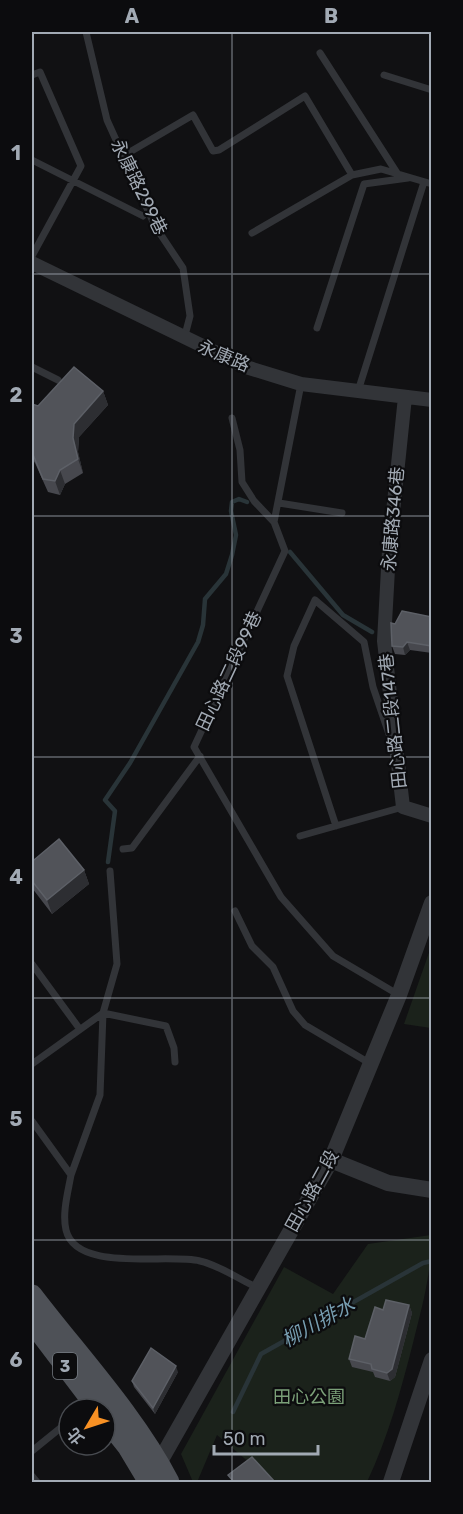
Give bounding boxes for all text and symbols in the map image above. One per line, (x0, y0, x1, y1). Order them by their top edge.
text: A (125, 4, 140, 28)
text: B (324, 4, 338, 28)
street label: 永康路299巷 (106, 135, 172, 239)
text: 1 (11, 141, 21, 165)
street label: 永康路 (195, 335, 253, 377)
text: 2 (10, 383, 23, 407)
street label: 永康路346巷 (377, 466, 409, 572)
street label: 田心路二段99巷 (192, 608, 266, 734)
text: 3 (9, 624, 23, 648)
street label: 田心路二段147巷 (375, 652, 411, 790)
text: 4 (9, 865, 23, 889)
text: 5 (10, 1107, 23, 1131)
street label: 田心路二段 (281, 1146, 343, 1236)
water label: 柳川排水 (277, 1292, 360, 1352)
text: 6 (9, 1348, 23, 1372)
road number: 3 (53, 1353, 77, 1379)
park label: 田心公園 (273, 1386, 345, 1408)
north arrow (57, 1397, 117, 1457)
scale bar (214, 1418, 318, 1456)
text: 北 (63, 1424, 88, 1448)
text: 50 m (223, 1428, 266, 1450)

